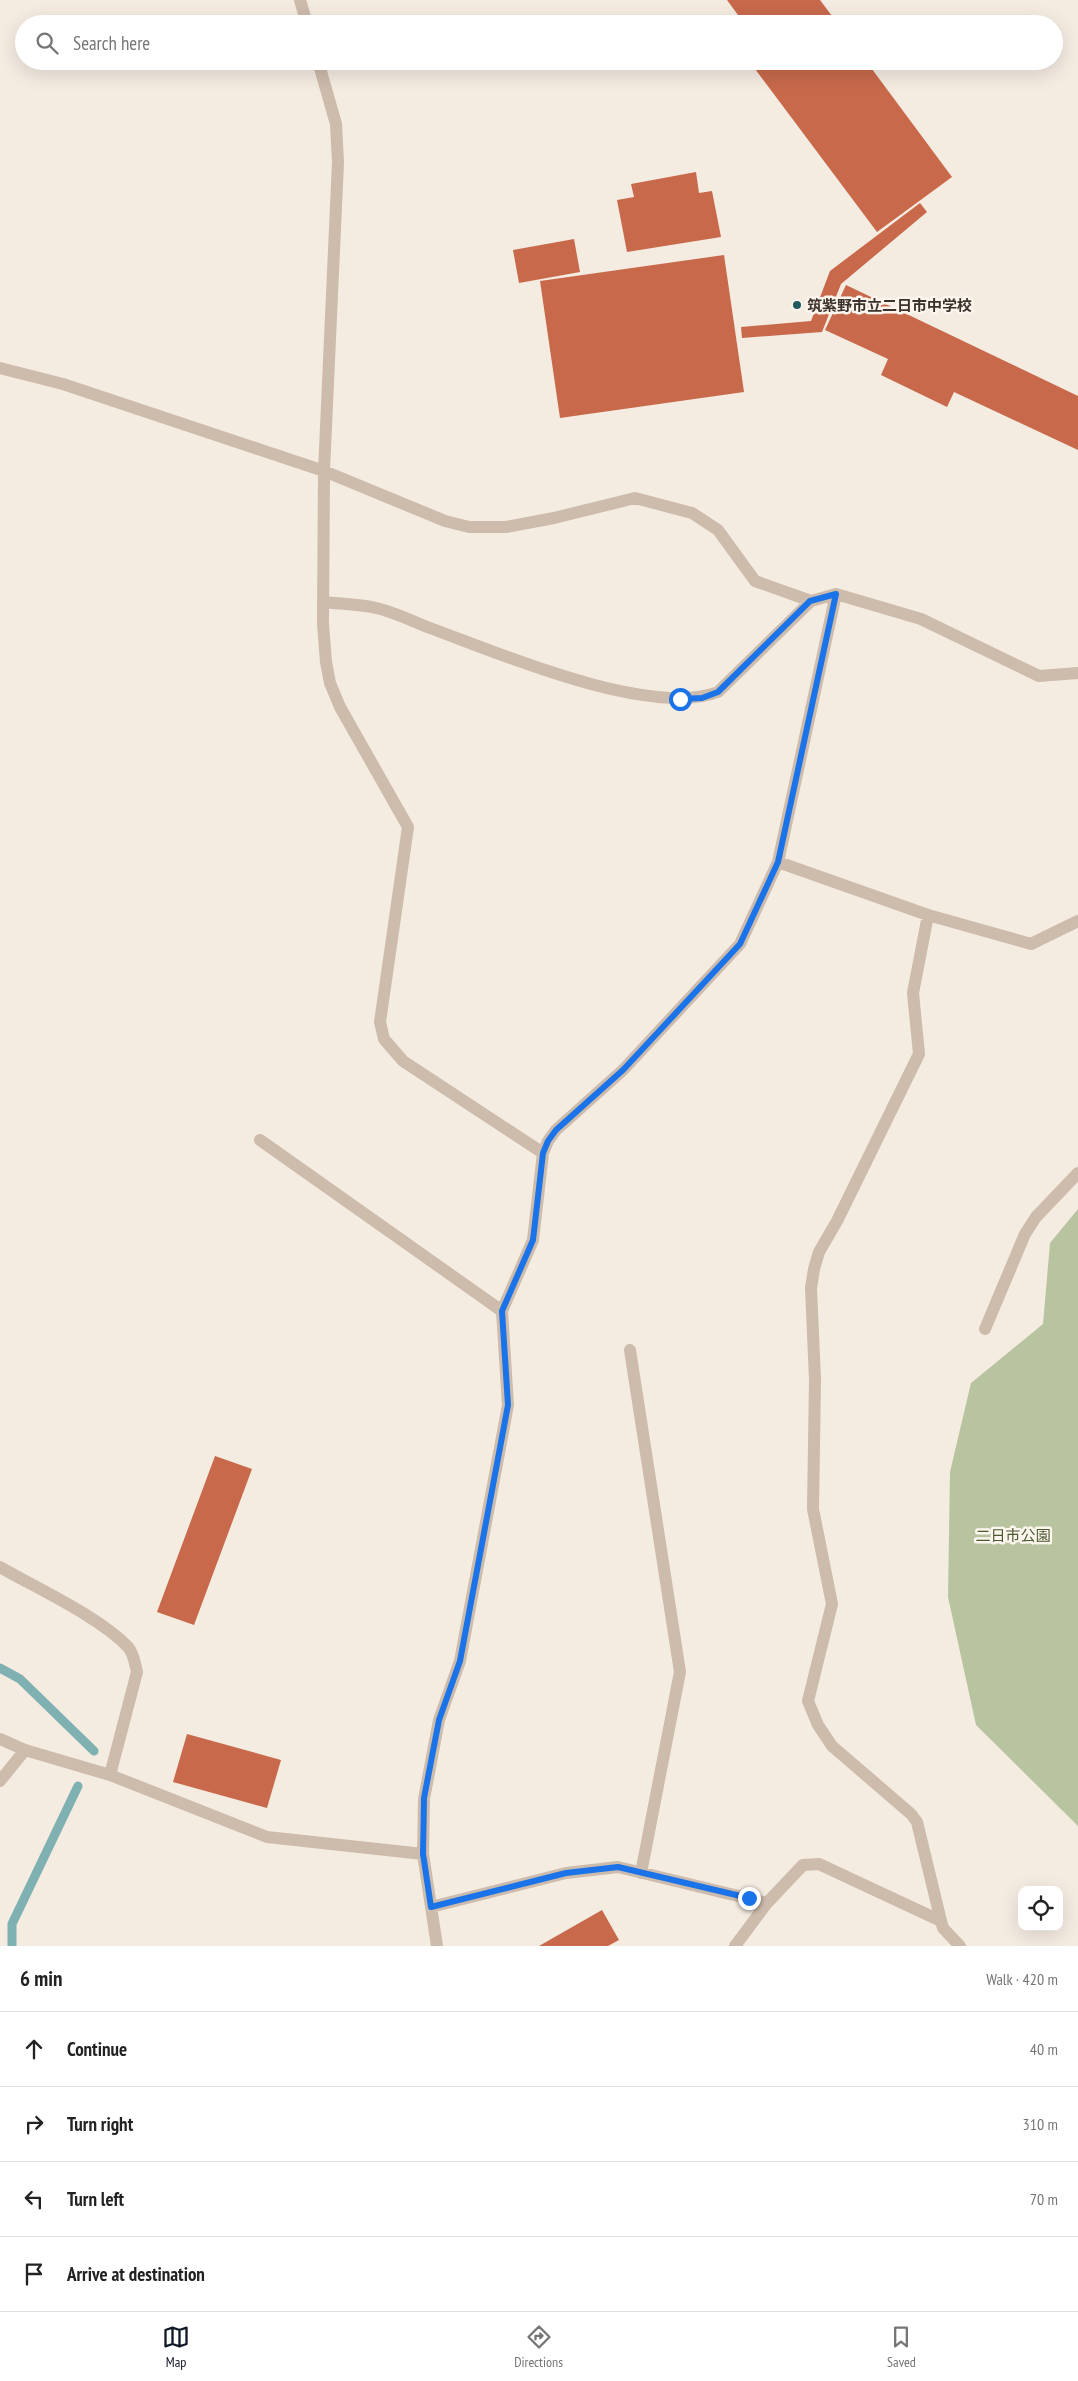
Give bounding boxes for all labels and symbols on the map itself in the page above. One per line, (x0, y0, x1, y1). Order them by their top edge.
place label: 筑紫野市立二日市中学校 (807, 296, 972, 315)
marker: 筑紫野市立二日市中学校 (791, 299, 803, 311)
route start (669, 688, 692, 711)
park label: 二日市公園 (975, 1526, 1051, 1545)
route end (738, 1887, 761, 1910)

